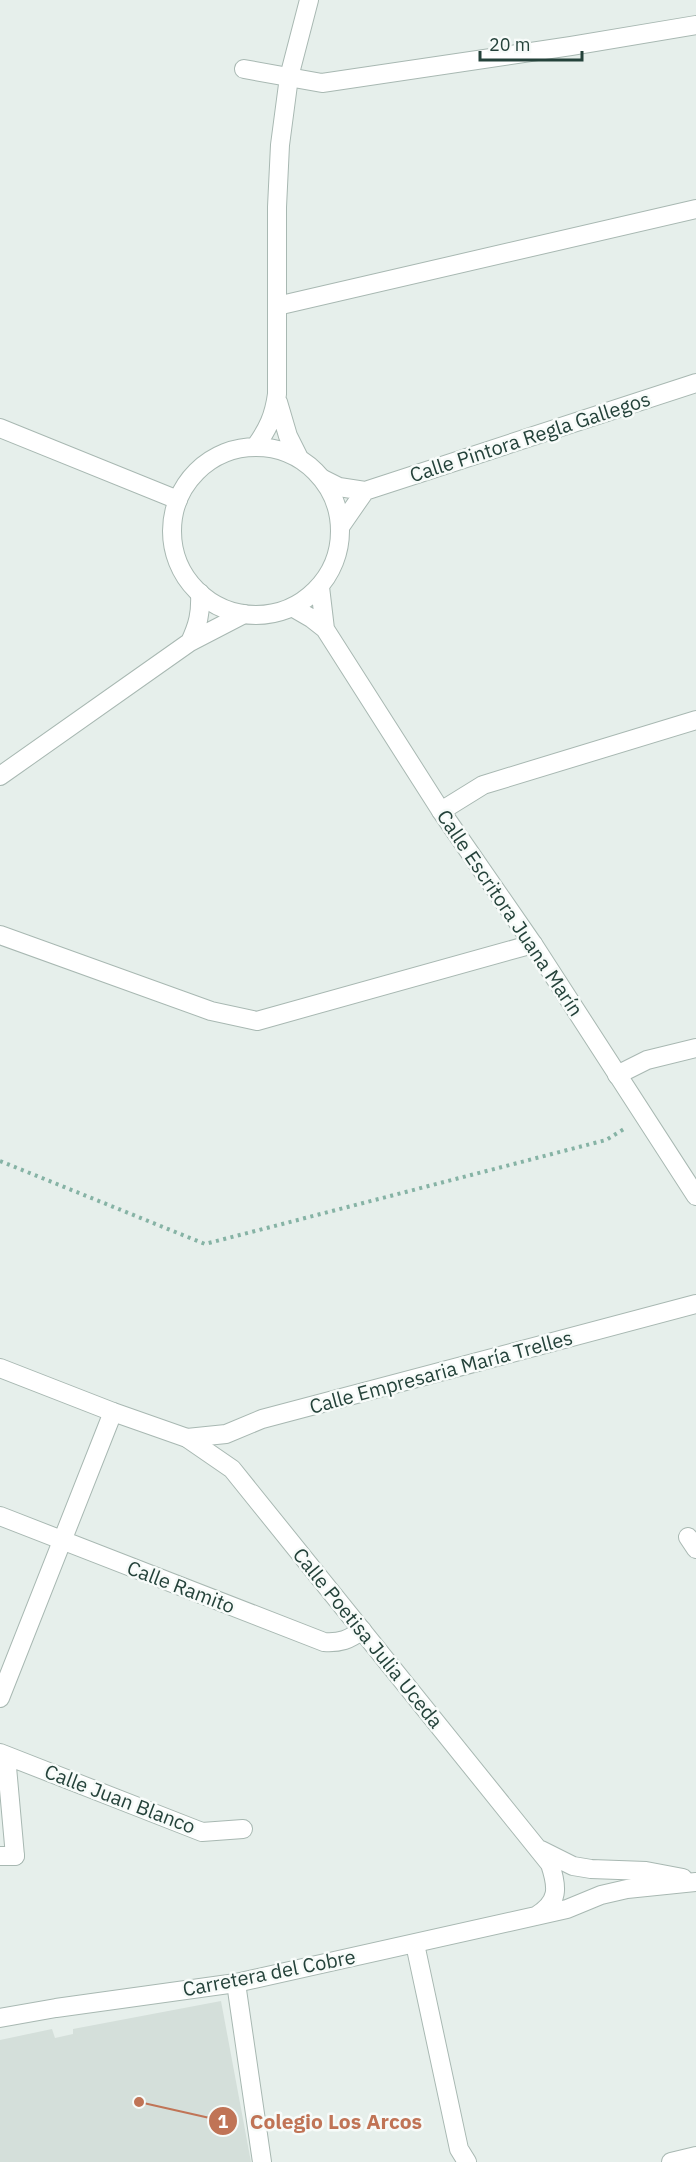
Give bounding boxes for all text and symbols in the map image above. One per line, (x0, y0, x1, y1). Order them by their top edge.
scale bar (480, 24, 582, 62)
text: 20 m (489, 33, 531, 56)
street label: Calle Pintora Regla Gallegos (406, 385, 654, 488)
street label: Calle Escritora Juana Marín (431, 804, 590, 1021)
street label: Calle Empresaria María Trelles (306, 1323, 576, 1420)
street label: Calle Poetisa Julia Uceda (287, 1542, 450, 1734)
street label: Calle Ramito (123, 1554, 239, 1619)
street label: Calle Juan Blanco (41, 1757, 200, 1840)
street label: Carretera del Cobre (180, 1943, 358, 2002)
callout: Colegio Los Arcos (208, 2102, 434, 2141)
text: Colegio Los Arcos (250, 2107, 422, 2135)
text: 1 (218, 2110, 229, 2133)

